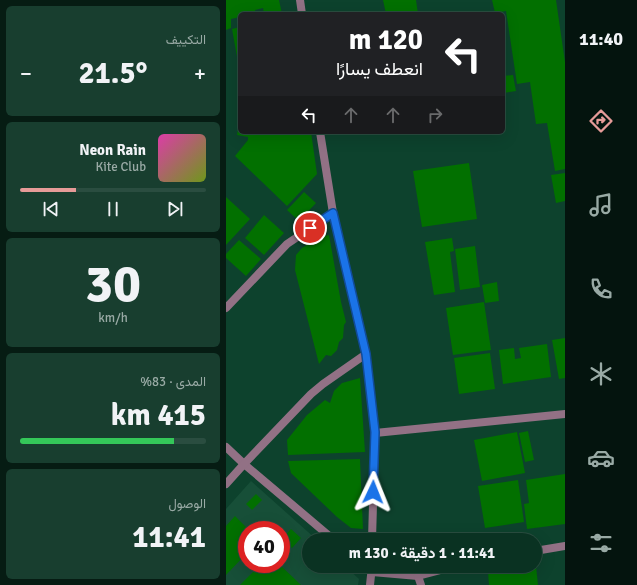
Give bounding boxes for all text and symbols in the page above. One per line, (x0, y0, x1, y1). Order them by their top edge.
text: 120 m (349, 23, 423, 57)
icon: left (437, 28, 489, 80)
text: 11:40 (579, 28, 623, 50)
text: التكييف (166, 32, 206, 48)
text: 21.5° (78, 55, 148, 92)
text: انعطف يسارًا (336, 58, 423, 80)
text: − (20, 60, 32, 87)
text: + (194, 60, 206, 87)
icon: left (298, 104, 320, 126)
icon: ahead (340, 104, 362, 126)
icon: ahead (382, 104, 404, 126)
icon: right (424, 104, 446, 126)
icon: directions (587, 107, 615, 135)
text: Neon Rain (79, 141, 146, 159)
text: Kite Club (96, 159, 146, 175)
icon: music (587, 191, 615, 219)
icon: previous (40, 198, 62, 220)
icon: pause (102, 198, 124, 220)
icon: next (164, 198, 186, 220)
pin (293, 211, 327, 245)
icon: arrive (299, 217, 321, 239)
text: 30 (85, 252, 141, 316)
icon: phone (587, 275, 615, 303)
text: km/h (98, 310, 128, 326)
icon: climate (587, 360, 615, 388)
text: المدى · 83% (140, 374, 206, 390)
text: 415 km (111, 397, 206, 434)
icon: car (587, 444, 615, 472)
position arrow (352, 471, 394, 513)
text: الوصول (168, 496, 206, 512)
text: 11:41 (132, 519, 206, 556)
speed limit sign: 40 (238, 521, 290, 573)
icon: filters (587, 529, 615, 557)
text: 11:41 · 1 دقيقة · 130 m (349, 544, 495, 562)

